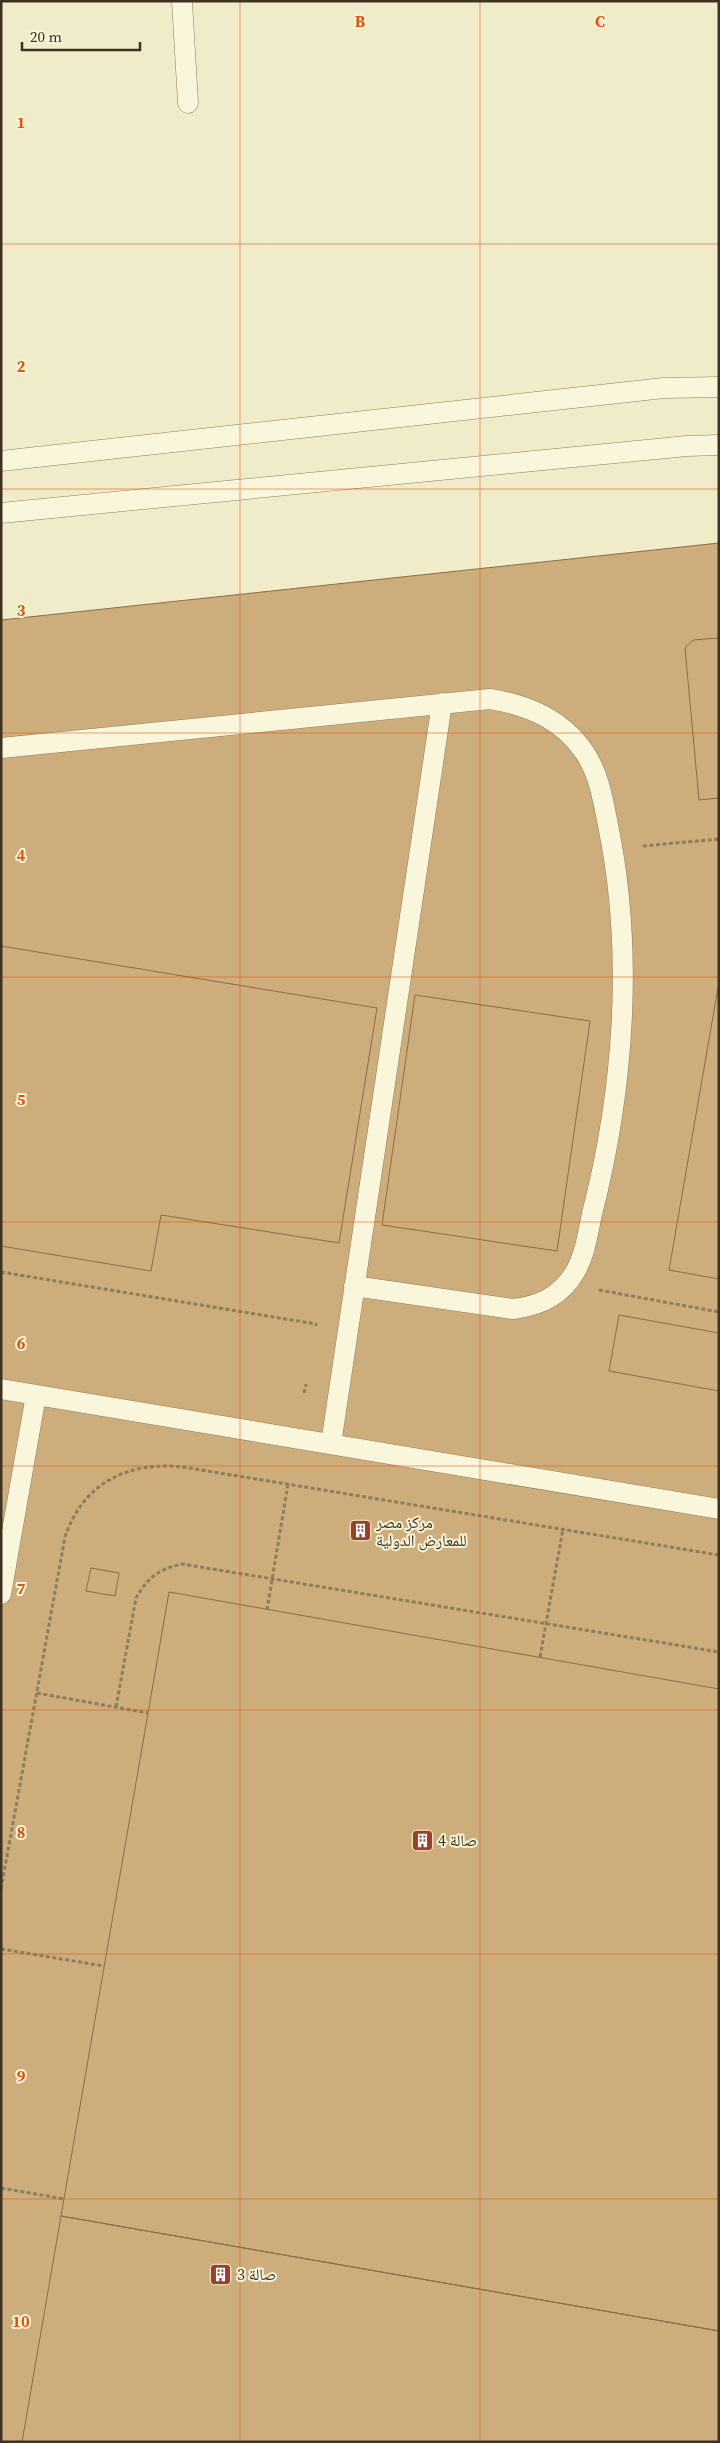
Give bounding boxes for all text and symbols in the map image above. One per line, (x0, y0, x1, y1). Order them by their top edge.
text: B (355, 10, 366, 32)
text: C (595, 10, 605, 32)
scale bar (22, 20, 140, 52)
text: 20 m (30, 26, 62, 47)
text: 1 (17, 111, 25, 133)
text: 2 (17, 355, 26, 377)
text: 3 (17, 599, 26, 621)
text: 4 (17, 844, 26, 866)
text: 5 (17, 1088, 26, 1110)
text: 6 (17, 1332, 26, 1354)
place label: مركز مصر للمعارض الدولية (375, 1511, 467, 1551)
building icon: مركز مصر للمعارض الدولية (348, 1519, 372, 1543)
text: 7 (17, 1577, 26, 1599)
text: 8 (17, 1821, 25, 1843)
building icon: صالة 4 (410, 1828, 434, 1852)
place label: صالة 4 (438, 1829, 477, 1851)
text: 9 (17, 2065, 26, 2087)
building icon: صالة 3 (209, 2262, 233, 2286)
place label: صالة 3 (237, 2263, 276, 2285)
text: 10 (12, 2310, 30, 2332)

